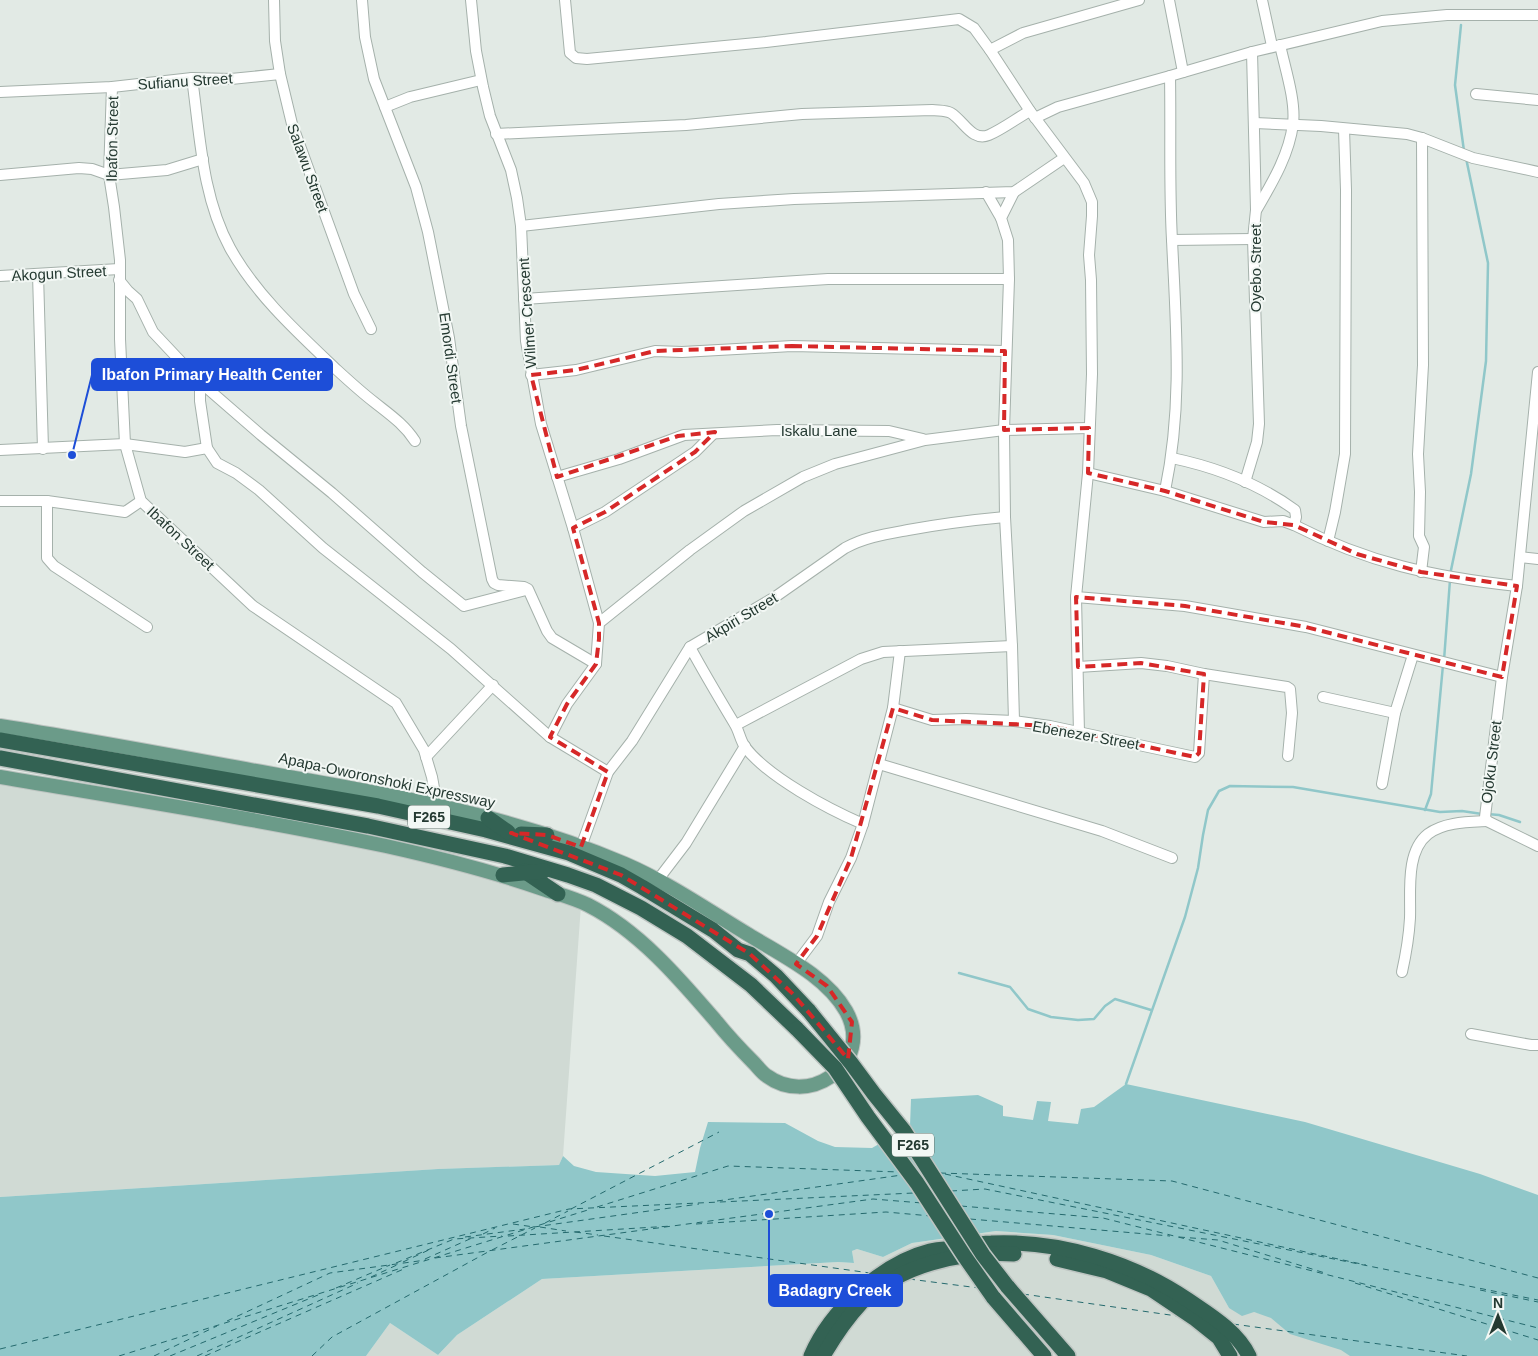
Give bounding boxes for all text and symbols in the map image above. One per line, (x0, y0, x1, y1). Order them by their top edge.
street label: Sufianu Street (137, 69, 234, 93)
street label: Ibafon Street (103, 95, 121, 182)
street label: Salawu Street (284, 121, 332, 216)
street label: Oyebo Street (1247, 223, 1264, 312)
street label: Wilmer Crescent (515, 256, 539, 369)
street label: Akogun Street (11, 262, 108, 284)
street label: Emordi Street (436, 311, 466, 405)
callout: Ibafon Primary Health Center (92, 359, 332, 390)
text: Ibafon Primary Health Center (102, 366, 322, 383)
street label: Iskalu Lane (781, 422, 857, 439)
street label: Ibafon Street (144, 502, 219, 574)
street label: Akpiri Street (702, 588, 781, 645)
street label: Ebenezer Street (1031, 717, 1142, 753)
street label: Ojoku Street (1477, 719, 1505, 804)
street label: Apapa-Oworonshoki Expressway (277, 749, 497, 811)
road number: F265 (408, 806, 450, 829)
road number: F265 (892, 1134, 934, 1156)
callout: Badagry Creek (769, 1275, 902, 1306)
text: Badagry Creek (779, 1282, 892, 1299)
north arrow (1473, 1291, 1523, 1341)
text: N (1493, 1295, 1503, 1311)

